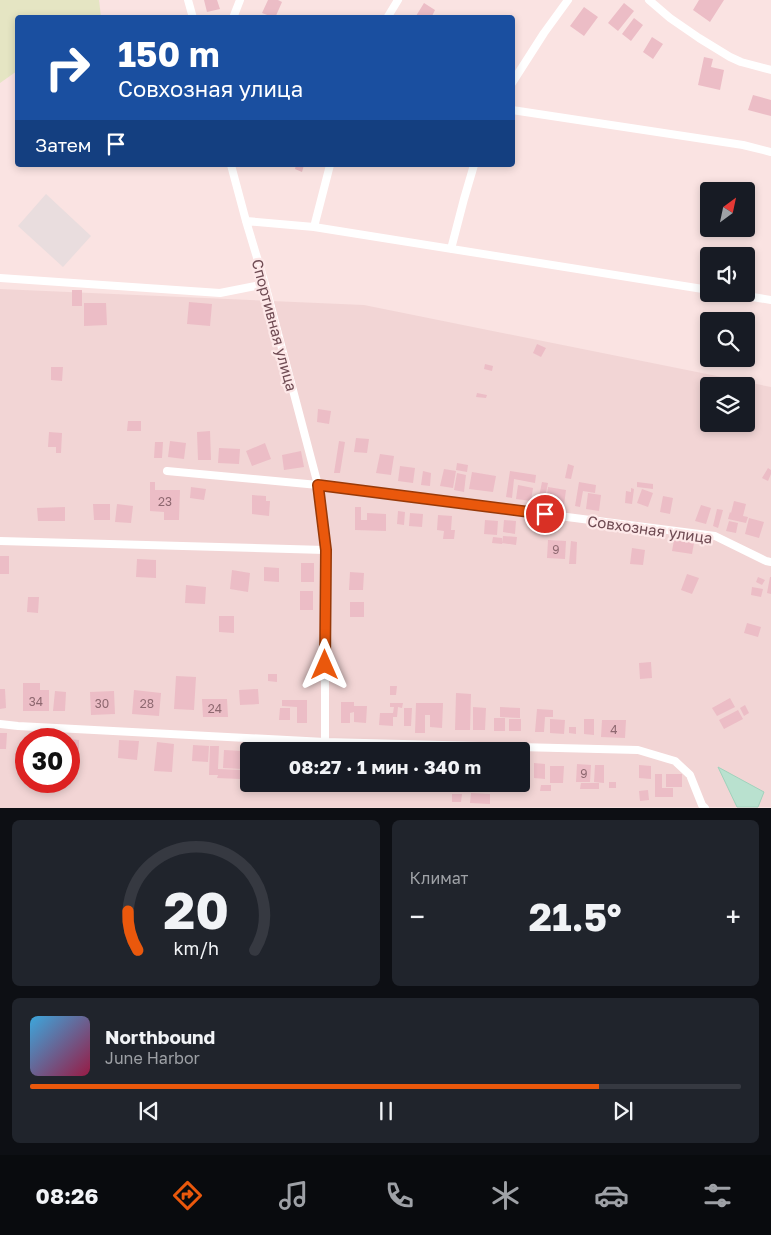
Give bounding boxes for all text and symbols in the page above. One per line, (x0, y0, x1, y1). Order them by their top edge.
text: 150 m (118, 33, 220, 75)
icon: right (35, 35, 100, 100)
text: Совхозная улица (118, 75, 303, 102)
icon: arrive (102, 130, 130, 158)
text: Затем (35, 133, 92, 156)
north arrow (700, 182, 755, 238)
map controls (700, 182, 755, 432)
button: sound (700, 247, 755, 302)
street label: Спортивная улица (249, 257, 301, 393)
button: search (700, 312, 755, 367)
button: layers (700, 377, 755, 432)
pin (524, 493, 566, 535)
house number: 23 (158, 494, 172, 509)
icon: arrive (531, 500, 559, 528)
street label: Совхозная улица (586, 511, 714, 547)
house number: 9 (552, 542, 560, 557)
position arrow (298, 638, 350, 690)
house number: 34 (29, 694, 43, 709)
house number: 30 (95, 696, 109, 711)
house number: 28 (140, 696, 154, 711)
house number: 24 (208, 701, 222, 716)
house number: 4 (610, 722, 618, 737)
speed limit sign: 30 (15, 728, 80, 793)
text: 08:27 · 1 мин · 340 m (289, 755, 481, 778)
house number: 9 (580, 766, 588, 781)
text: Климат (410, 868, 468, 888)
text: 20 (163, 878, 229, 940)
text: 21.5° (529, 894, 622, 939)
text: − (410, 900, 425, 933)
text: + (726, 900, 741, 933)
text: km/h (173, 937, 218, 959)
text: Northbound (105, 1025, 215, 1048)
text: June Harbor (105, 1048, 200, 1068)
icon: previous (135, 1097, 163, 1125)
icon: pause (372, 1097, 400, 1125)
icon: next (609, 1097, 637, 1125)
icon: directions (170, 1178, 205, 1213)
icon: music (276, 1178, 311, 1213)
icon: phone (382, 1178, 417, 1213)
icon: climate (488, 1178, 523, 1213)
icon: car (594, 1178, 629, 1213)
icon: filters (700, 1178, 735, 1213)
text: 08:26 (36, 1182, 98, 1209)

